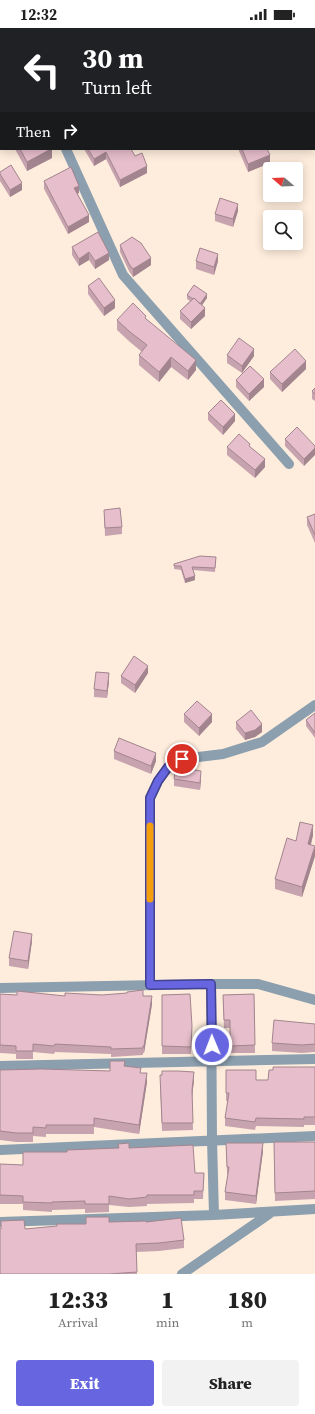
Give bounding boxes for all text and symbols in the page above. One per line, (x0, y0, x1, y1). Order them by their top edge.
text: 12:32 (20, 4, 57, 25)
text: 30 m (82, 39, 144, 77)
icon: left (16, 44, 68, 96)
text: Turn left (82, 75, 152, 100)
icon: right (59, 120, 81, 142)
text: Then (16, 121, 51, 142)
north arrow (263, 162, 303, 202)
map controls (263, 162, 303, 250)
button: search (263, 210, 303, 250)
pin (165, 742, 199, 776)
icon: arrive (171, 748, 193, 770)
position arrow (191, 1024, 233, 1066)
text: 12:33 (48, 1283, 108, 1316)
text: 1 (161, 1283, 174, 1316)
text: 180 (227, 1283, 267, 1316)
text: Arrival (58, 1314, 98, 1331)
text: min (156, 1314, 179, 1331)
text: m (241, 1314, 253, 1331)
button: Exit (16, 1360, 154, 1406)
button: Share (162, 1360, 299, 1406)

